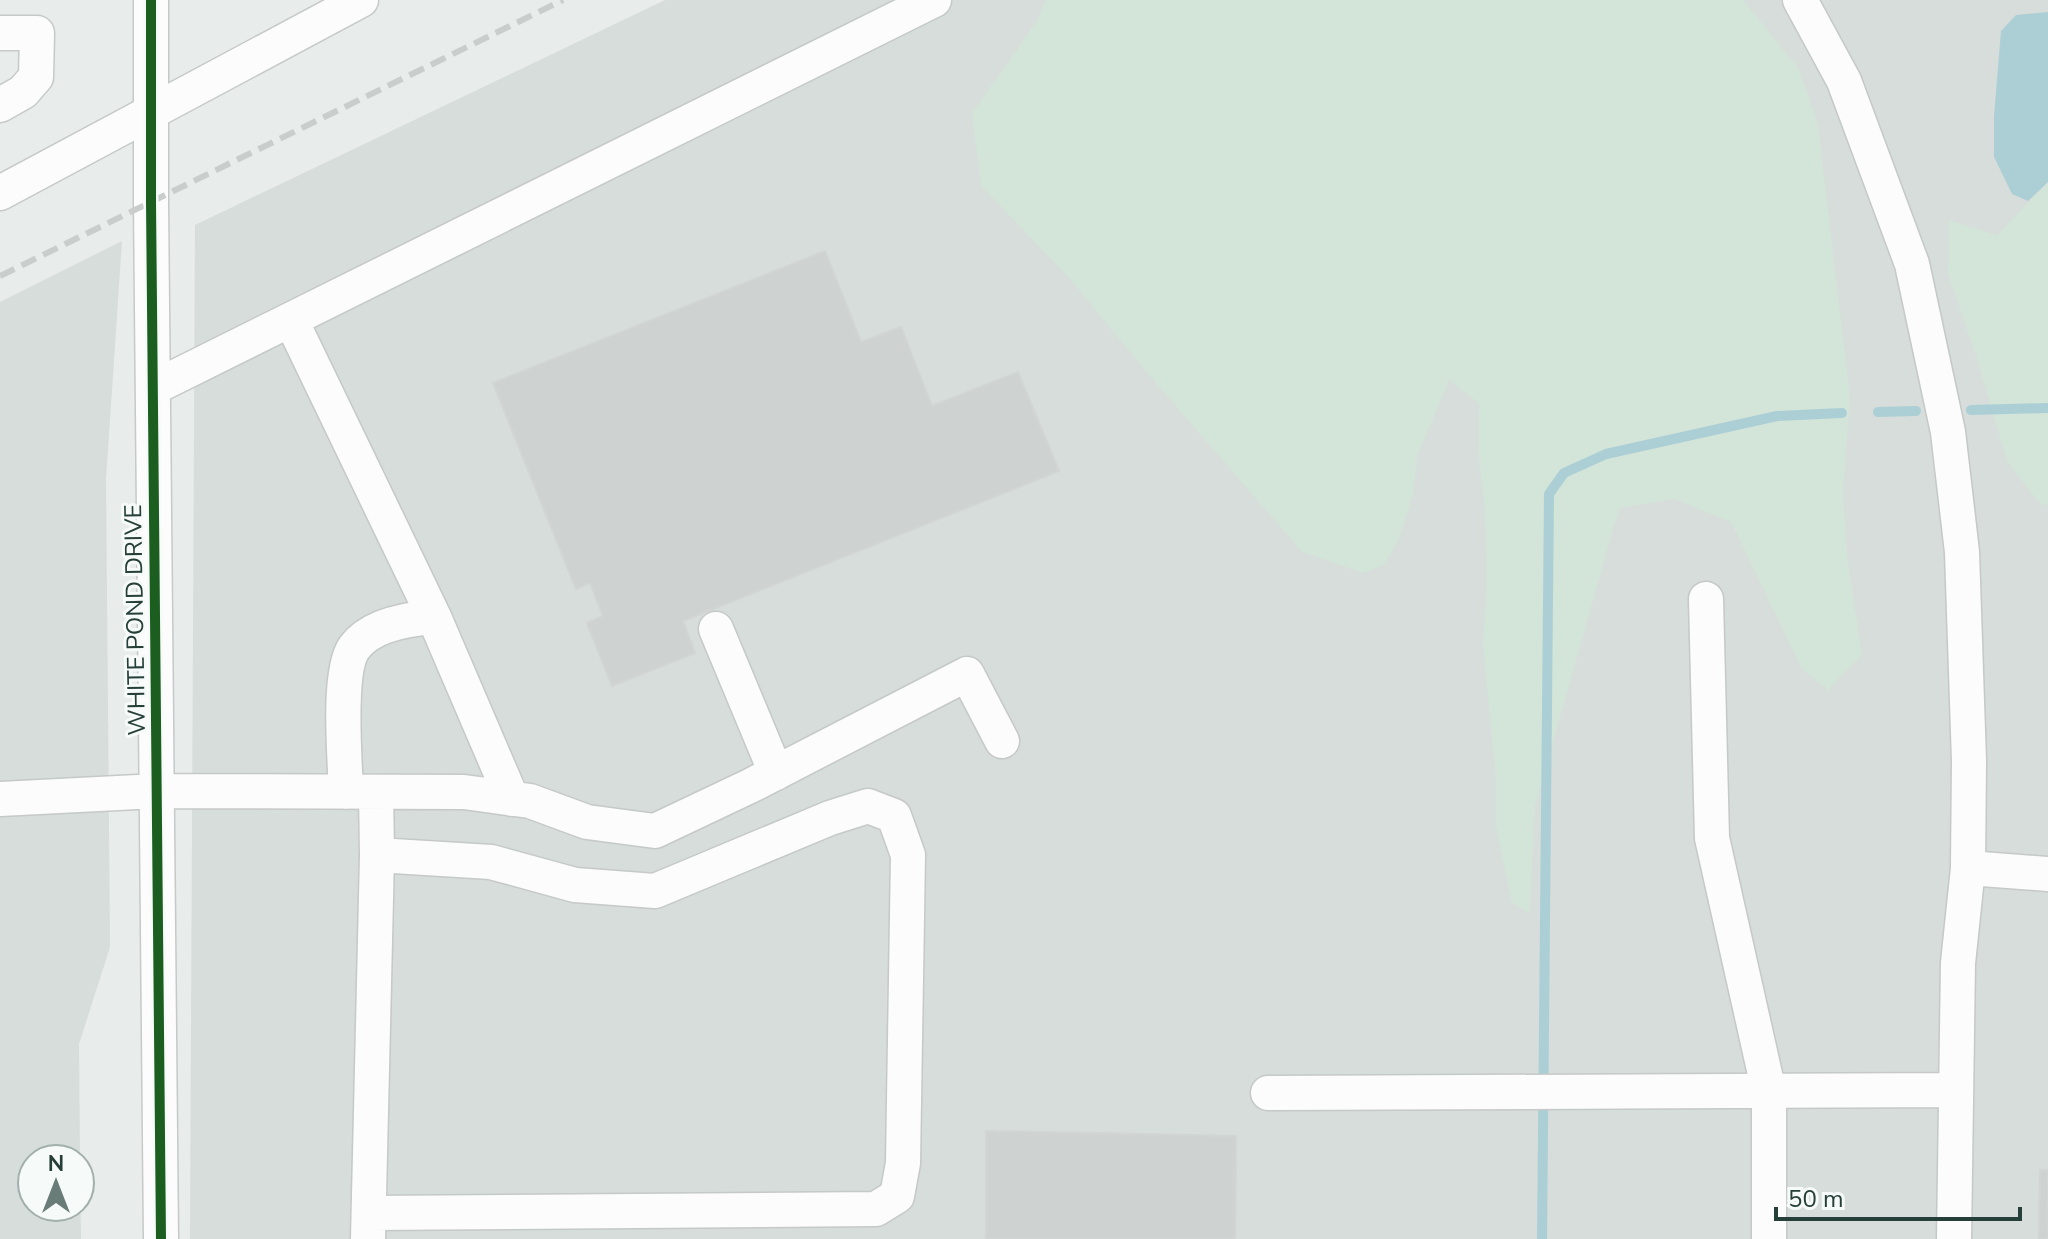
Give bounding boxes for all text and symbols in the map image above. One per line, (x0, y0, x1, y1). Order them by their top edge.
street label: WHITE POND DRIVE (117, 504, 153, 736)
north arrow (16, 1143, 96, 1223)
text: N (48, 1149, 64, 1179)
scale bar (1776, 1171, 2020, 1221)
text: 50 m (1788, 1183, 1844, 1215)

